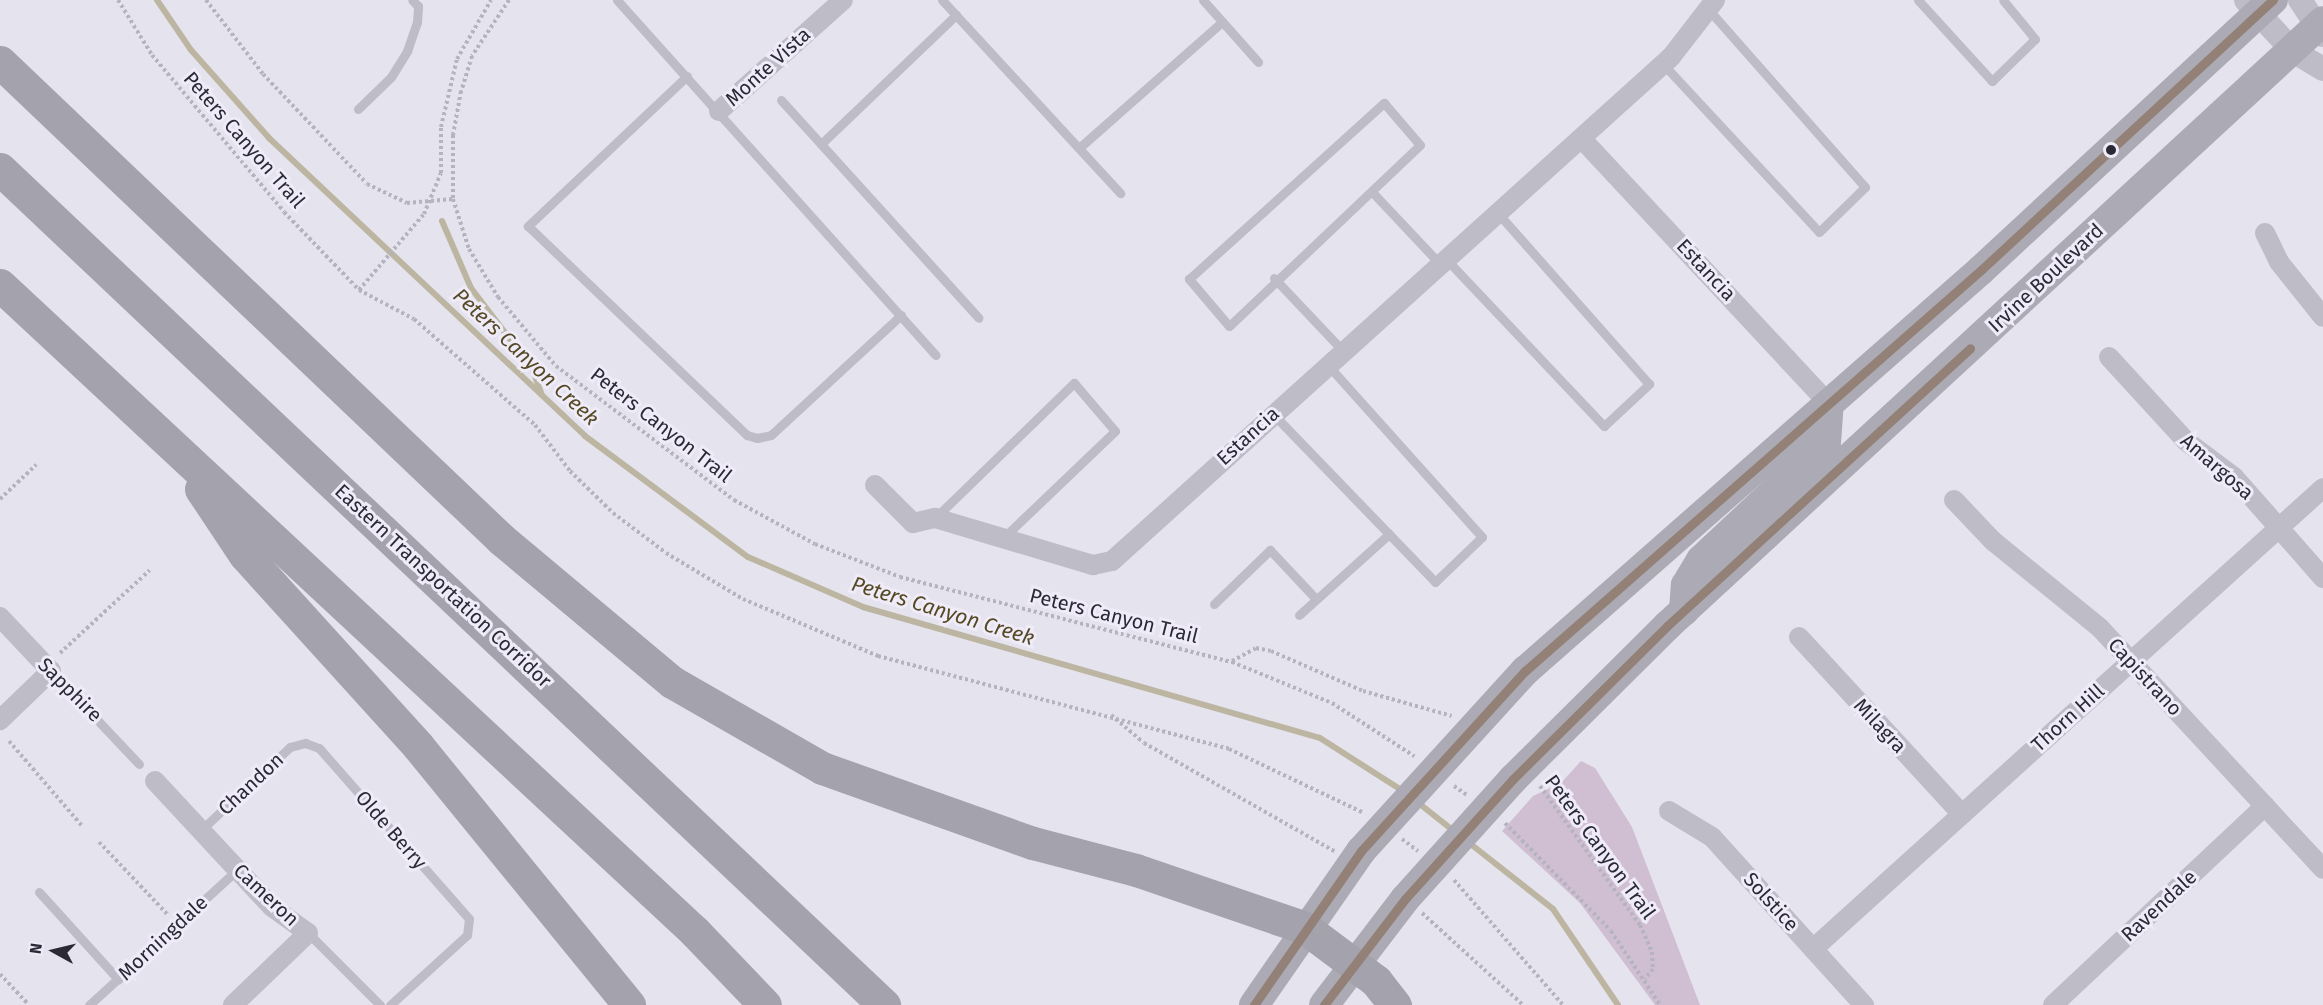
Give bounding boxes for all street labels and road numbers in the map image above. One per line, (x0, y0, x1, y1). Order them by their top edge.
street label: Monte Vista (721, 23, 815, 111)
street label: Peters Canyon Trail (178, 67, 310, 213)
street label: Irvine Boulevard (1983, 219, 2109, 337)
street label: Estancia (1671, 234, 1741, 306)
street label: Peters Canyon Trail (586, 362, 736, 488)
street label: Estancia (1212, 402, 1284, 470)
street label: Amargosa (2176, 429, 2258, 505)
street label: Eastern Transportation Corridor (330, 479, 556, 693)
street label: Peters Canyon Trail (1027, 583, 1201, 649)
street label: Capistrano (2103, 633, 2187, 721)
street label: Sapphire (33, 653, 107, 727)
street label: Thorn Hill (2027, 679, 2109, 757)
street label: Milagra (1849, 694, 1911, 758)
street label: Chandon (213, 748, 289, 820)
street label: Peters Canyon Trail (1539, 770, 1661, 924)
street label: Olde Berry (350, 786, 432, 874)
street label: Cameron (228, 859, 304, 931)
street label: Ravendale (2116, 865, 2202, 947)
street label: Solstice (1738, 868, 1804, 936)
street label: Morningdale (113, 891, 213, 985)

